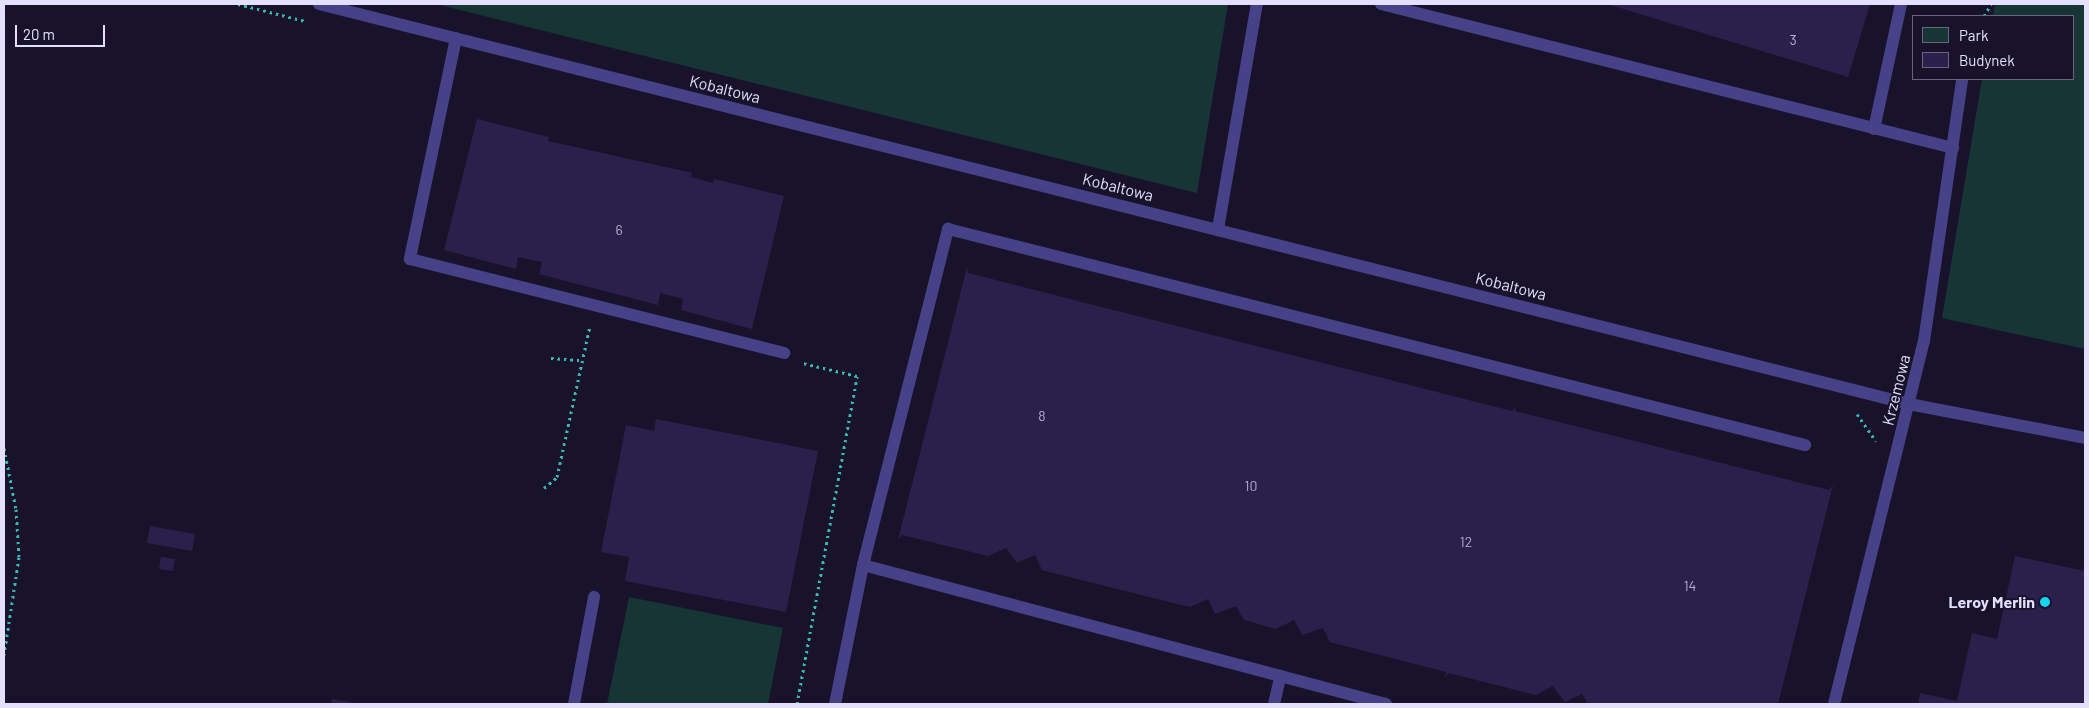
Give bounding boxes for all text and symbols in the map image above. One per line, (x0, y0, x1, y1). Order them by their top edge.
scale bar (18, 15, 108, 47)
legend (1912, 15, 2074, 80)
text: 20 m (23, 25, 55, 43)
text: Park (1959, 26, 1988, 44)
house number: 3 (1789, 32, 1797, 48)
text: Budynek (1959, 51, 2015, 69)
street label: Kobaltowa (688, 71, 762, 107)
street label: Kobaltowa (1081, 169, 1155, 205)
house number: 6 (615, 222, 623, 238)
street label: Kobaltowa (1474, 268, 1548, 304)
street label: Krzemowa (1878, 353, 1914, 427)
house number: 8 (1038, 408, 1046, 424)
house number: 10 (1245, 478, 1257, 494)
house number: 12 (1460, 534, 1472, 550)
house number: 14 (1684, 578, 1696, 594)
place label: Leroy Merlin (1948, 592, 2035, 612)
marker: Leroy Merlin (2039, 596, 2051, 608)

